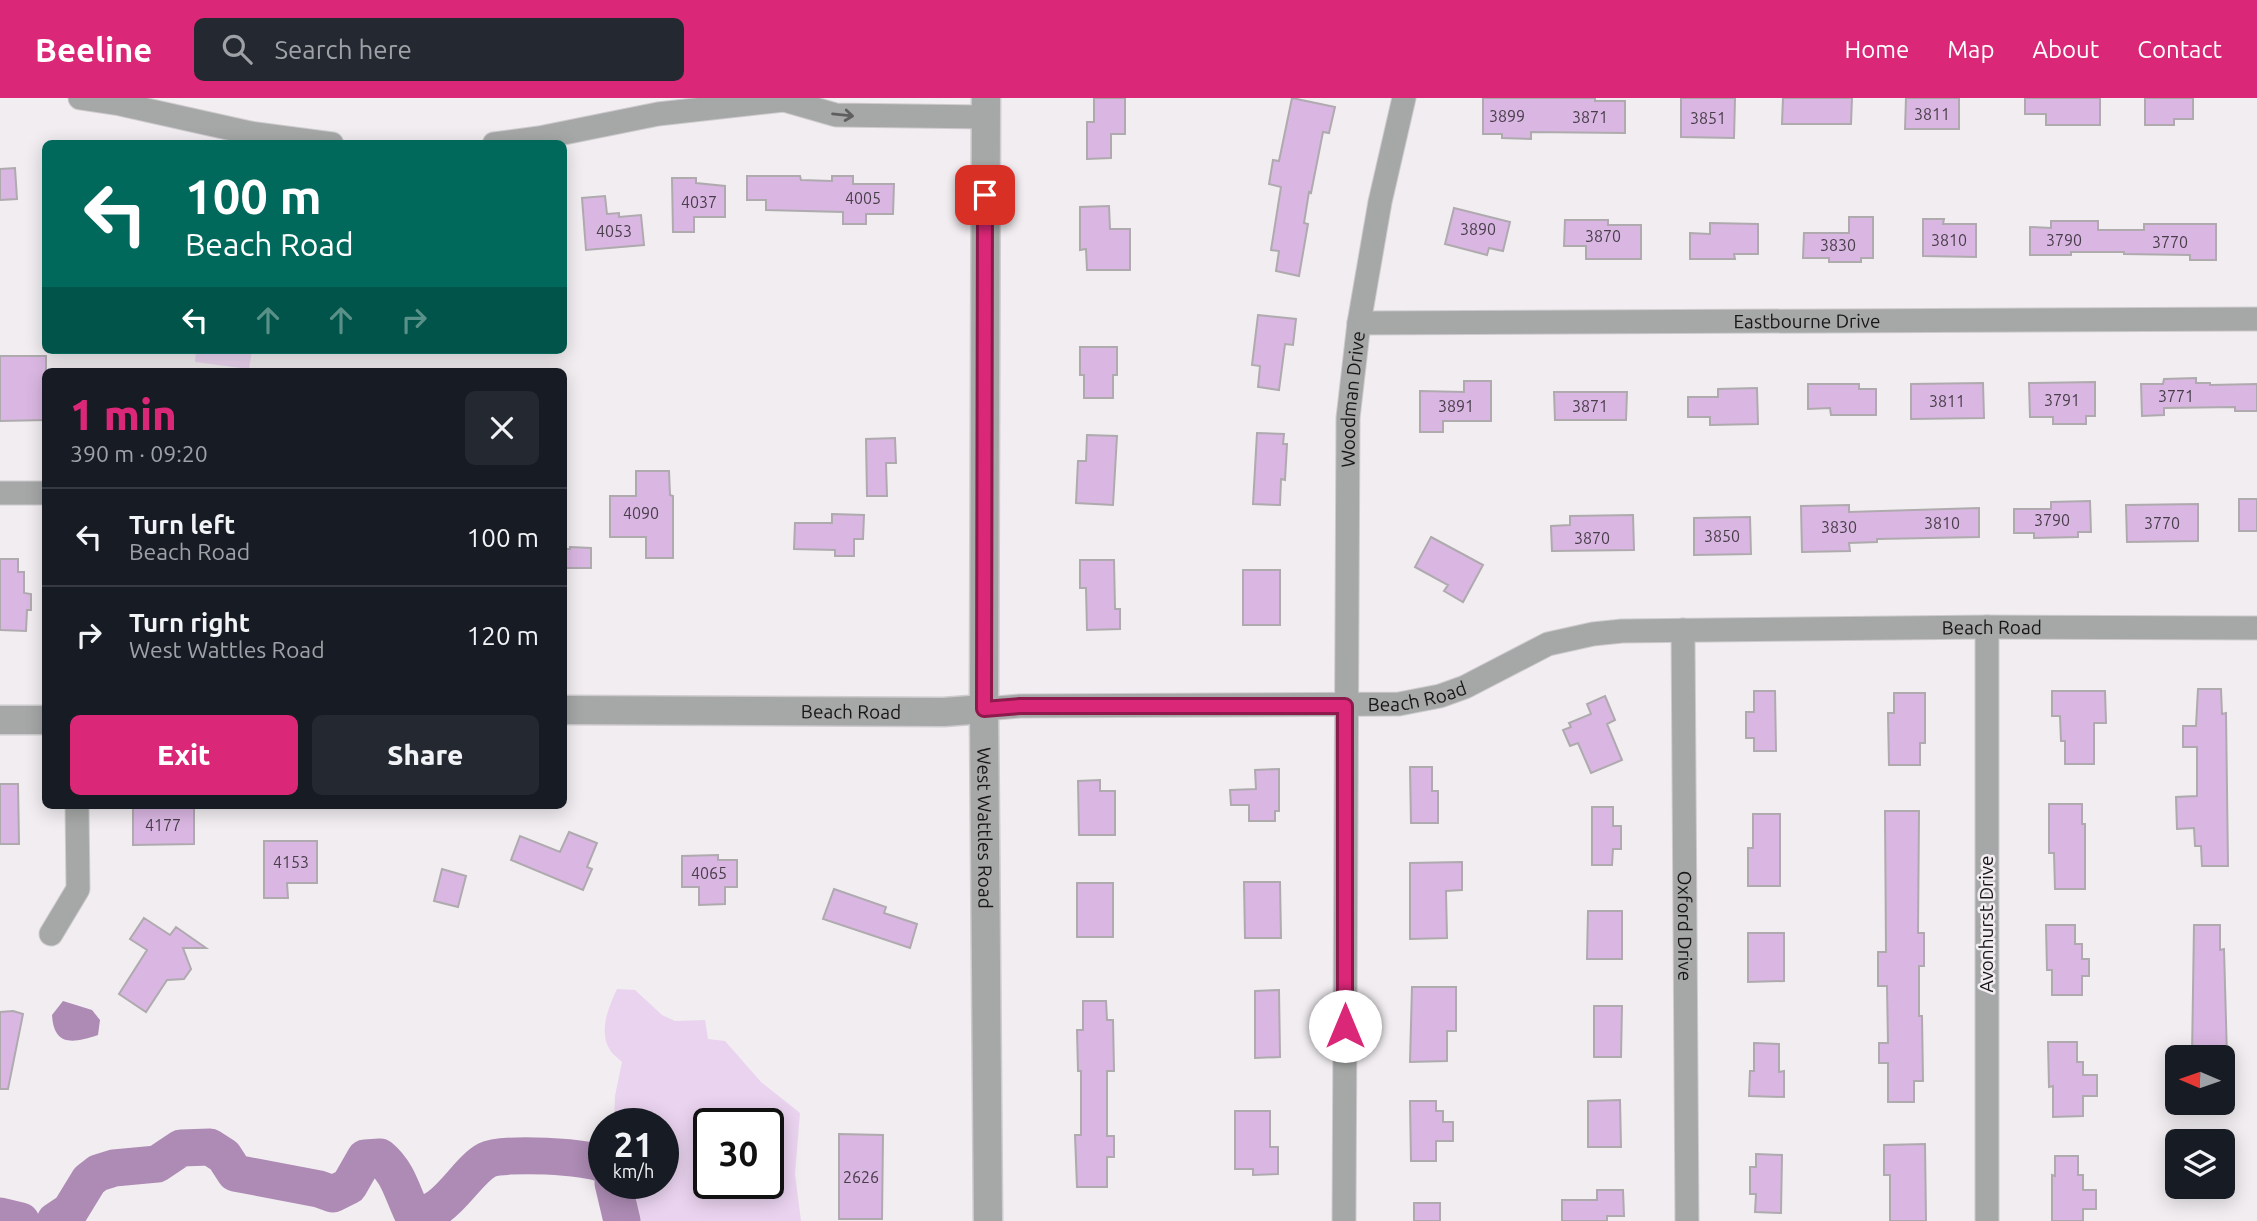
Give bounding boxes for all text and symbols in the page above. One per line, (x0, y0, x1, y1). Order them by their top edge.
search box (194, 18, 684, 81)
icon: search (218, 30, 256, 68)
text: Beeline (35, 31, 152, 68)
text: Search here (274, 35, 412, 64)
text: Home (1844, 36, 1909, 63)
text: Map (1947, 36, 1994, 63)
text: About (2032, 36, 2099, 63)
text: Contact (2137, 36, 2222, 63)
house number: 3811 (1914, 105, 1950, 123)
house number: 3899 (1489, 107, 1525, 125)
house number: 3871 (1572, 108, 1608, 126)
one-way arrow (832, 109, 854, 122)
house number: 3851 (1690, 109, 1726, 127)
pin (955, 165, 1015, 225)
icon: left (70, 168, 161, 259)
text: 100 m (185, 168, 322, 223)
icon: arrive (966, 176, 1004, 214)
house number: 4005 (845, 189, 881, 207)
house number: 4037 (681, 193, 717, 211)
house number: 3890 (1460, 220, 1496, 238)
house number: 4053 (596, 222, 632, 240)
text: Beach Road (185, 226, 354, 262)
house number: 3870 (1585, 227, 1621, 245)
house number: 3810 (1931, 231, 1967, 249)
house number: 3790 (2046, 231, 2082, 249)
house number: 3770 (2152, 233, 2188, 251)
house number: 3830 (1820, 236, 1856, 254)
icon: left (176, 301, 214, 339)
icon: ahead (249, 301, 287, 339)
icon: ahead (322, 301, 360, 339)
icon: right (395, 301, 433, 339)
street label: Eastbourne Drive (1733, 310, 1881, 332)
street label: Woodman Drive (1337, 330, 1369, 468)
house number: 3771 (2158, 387, 2194, 405)
text: 1 min (70, 391, 177, 438)
button: close (465, 391, 539, 465)
house number: 3791 (2044, 391, 2080, 409)
house number: 3811 (1929, 392, 1965, 410)
house number: 3891 (1438, 397, 1474, 415)
house number: 3871 (1572, 397, 1608, 415)
text: 390 m · 09:20 (70, 441, 208, 466)
house number: 4090 (623, 504, 659, 522)
text: Turn left (129, 510, 235, 539)
house number: 3790 (2034, 511, 2070, 529)
house number: 3810 (1924, 514, 1960, 532)
house number: 3770 (2144, 514, 2180, 532)
icon: left (70, 518, 108, 556)
house number: 3830 (1821, 518, 1857, 536)
text: 100 m (467, 523, 539, 552)
house number: 3850 (1704, 527, 1740, 545)
house number: 3870 (1574, 529, 1610, 547)
text: Beach Road (129, 539, 250, 564)
text: Turn right (129, 608, 250, 637)
icon: right (70, 616, 108, 654)
street label: Beach Road (1942, 616, 2042, 638)
text: 120 m (467, 621, 539, 650)
text: West Wattles Road (129, 637, 325, 662)
street label: Beach Road (1368, 676, 1469, 715)
street label: Beach Road (801, 700, 901, 723)
button: Exit (70, 715, 298, 795)
button: Share (312, 715, 539, 795)
street label: West Wattles Road (973, 747, 997, 909)
house number: 4177 (145, 816, 181, 834)
house number: 4153 (273, 853, 309, 871)
street label: Avonhurst Drive (1975, 855, 1997, 993)
house number: 4065 (691, 864, 727, 882)
street label: Oxford Drive (1674, 871, 1696, 981)
position arrow (1308, 989, 1382, 1063)
north arrow (2165, 1045, 2235, 1115)
map controls (2165, 1045, 2235, 1199)
speed limit sign: 30 (693, 1108, 784, 1199)
text: 21 (614, 1124, 653, 1164)
button: layers (2165, 1129, 2235, 1199)
text: km/h (613, 1161, 654, 1181)
house number: 2626 (843, 1168, 879, 1186)

